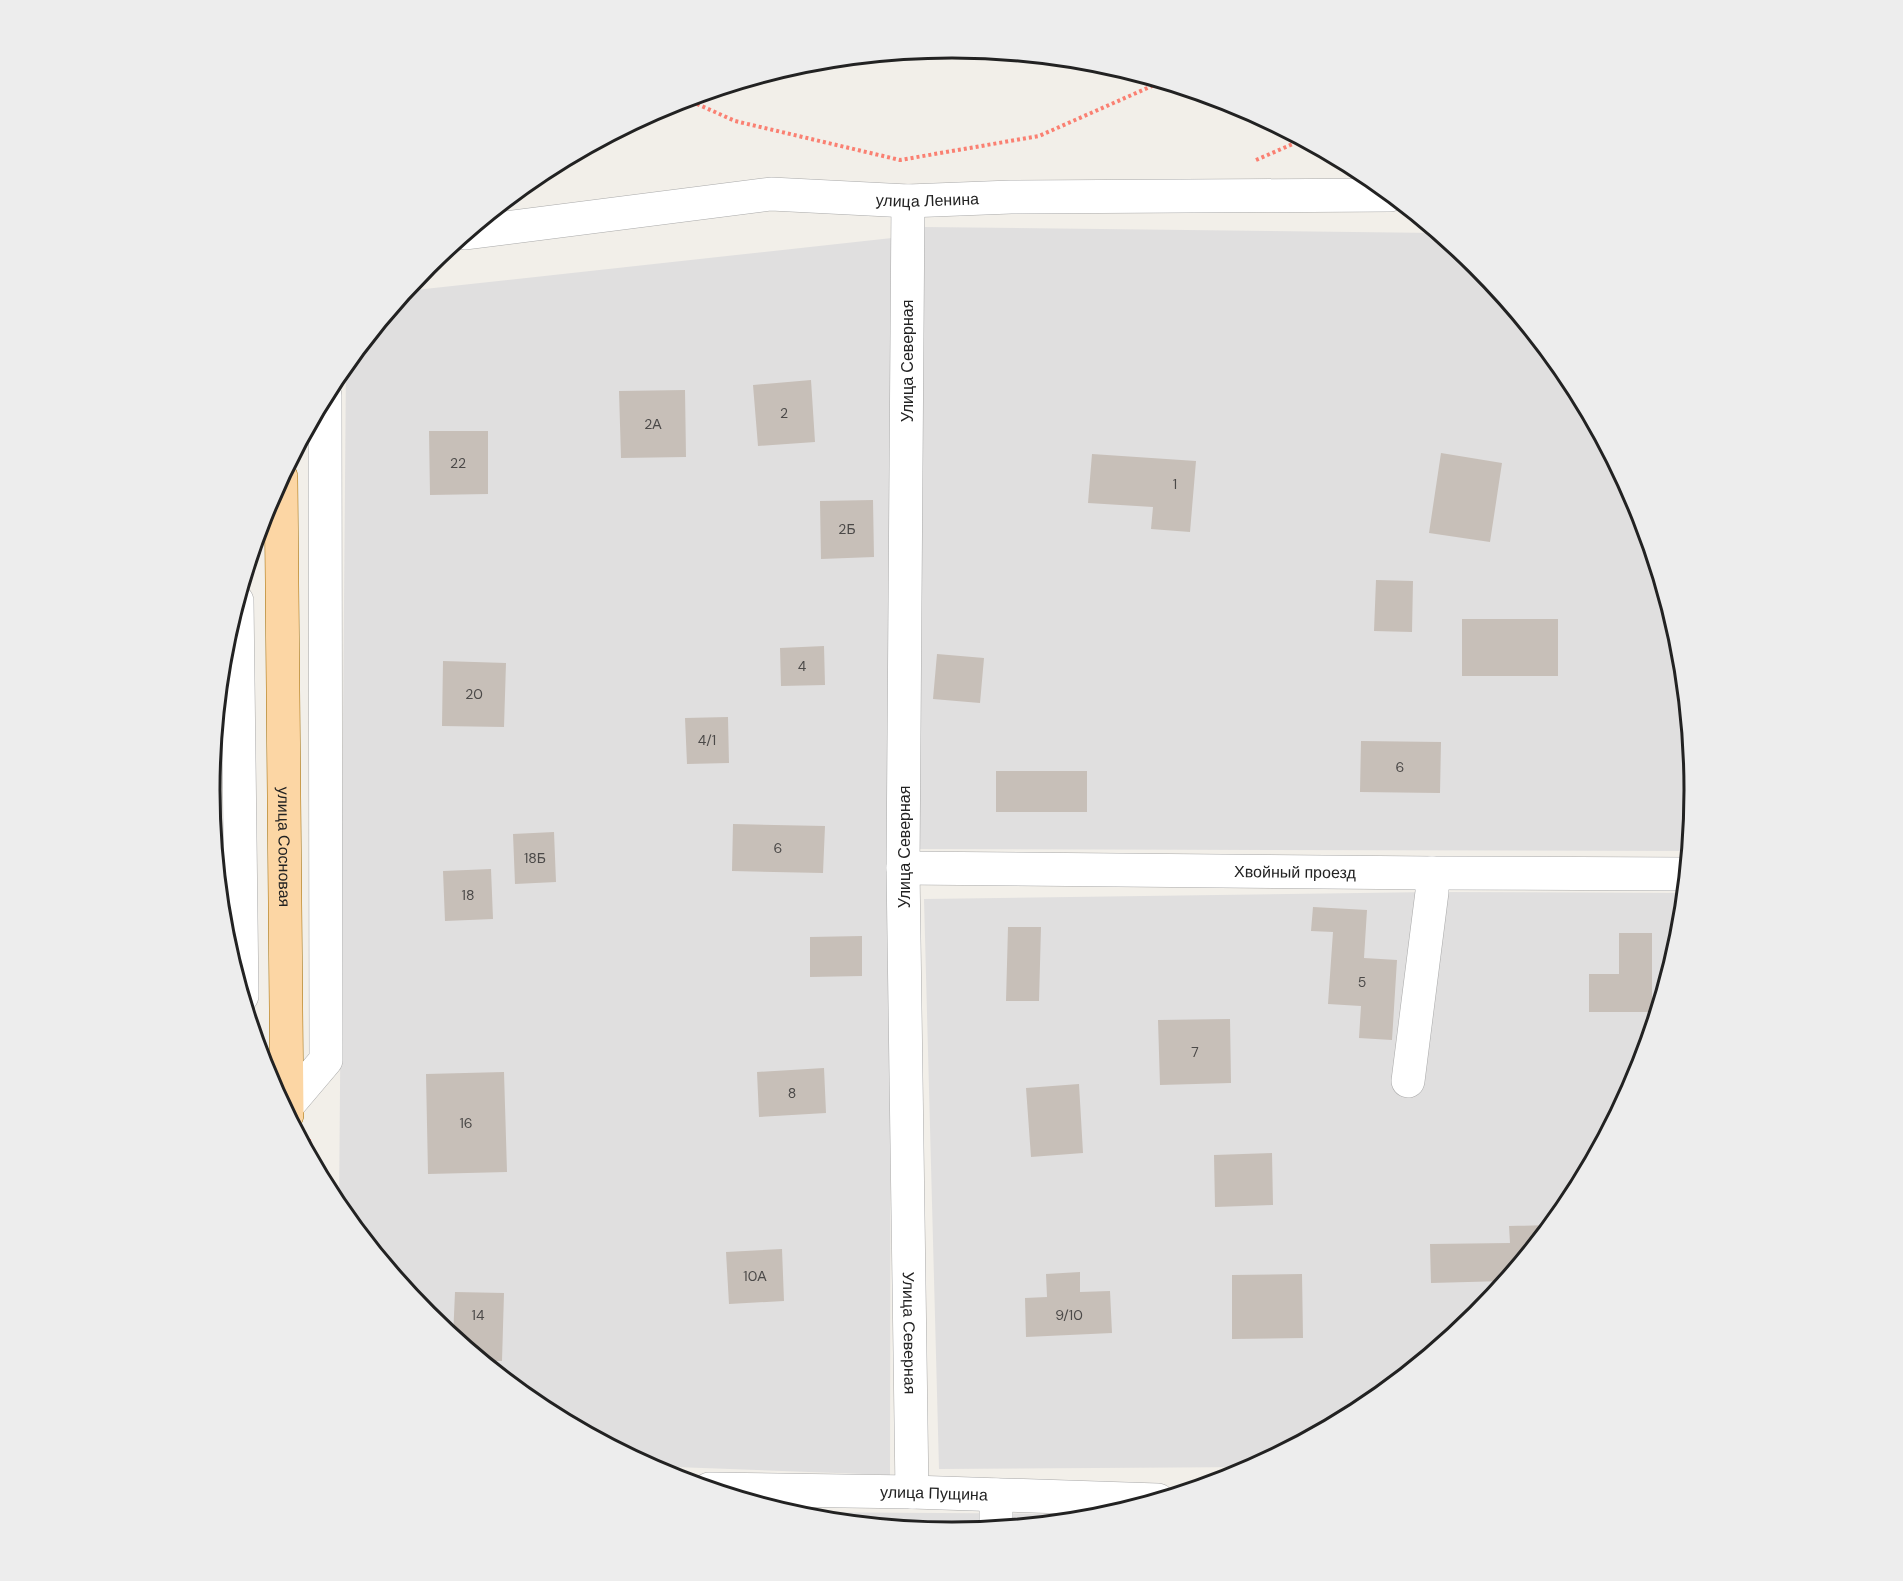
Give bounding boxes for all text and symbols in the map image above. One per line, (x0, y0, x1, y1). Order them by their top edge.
street label: улица Ленина (875, 188, 979, 212)
street label: Улица Северная (897, 300, 918, 422)
house number: 2 (780, 404, 788, 422)
house number: 2А (644, 415, 662, 433)
house number: 22 (450, 454, 466, 472)
house number: 1 (1173, 475, 1177, 493)
house number: 2Б (838, 520, 856, 538)
house number: 4 (798, 657, 807, 675)
house number: 20 (465, 685, 483, 703)
house number: 4/1 (698, 731, 716, 749)
house number: 6 (1396, 758, 1404, 776)
street label: Улица Северная (894, 786, 915, 908)
street label: улица Сосновая (273, 787, 295, 907)
house number: 6 (774, 839, 782, 857)
house number: 18Б (524, 849, 546, 867)
street label: Хвойный проезд (1234, 861, 1357, 883)
house number: 18 (462, 886, 474, 904)
house number: 5 (1358, 973, 1366, 991)
house number: 7 (1191, 1043, 1199, 1061)
house number: 8 (788, 1084, 796, 1102)
house number: 16 (459, 1114, 473, 1132)
house number: 10А (743, 1267, 767, 1285)
street label: Улица Северная (898, 1271, 921, 1394)
house number: 14 (472, 1306, 485, 1324)
house number: 9/10 (1055, 1306, 1083, 1324)
street label: улица Пущина (880, 1482, 988, 1505)

